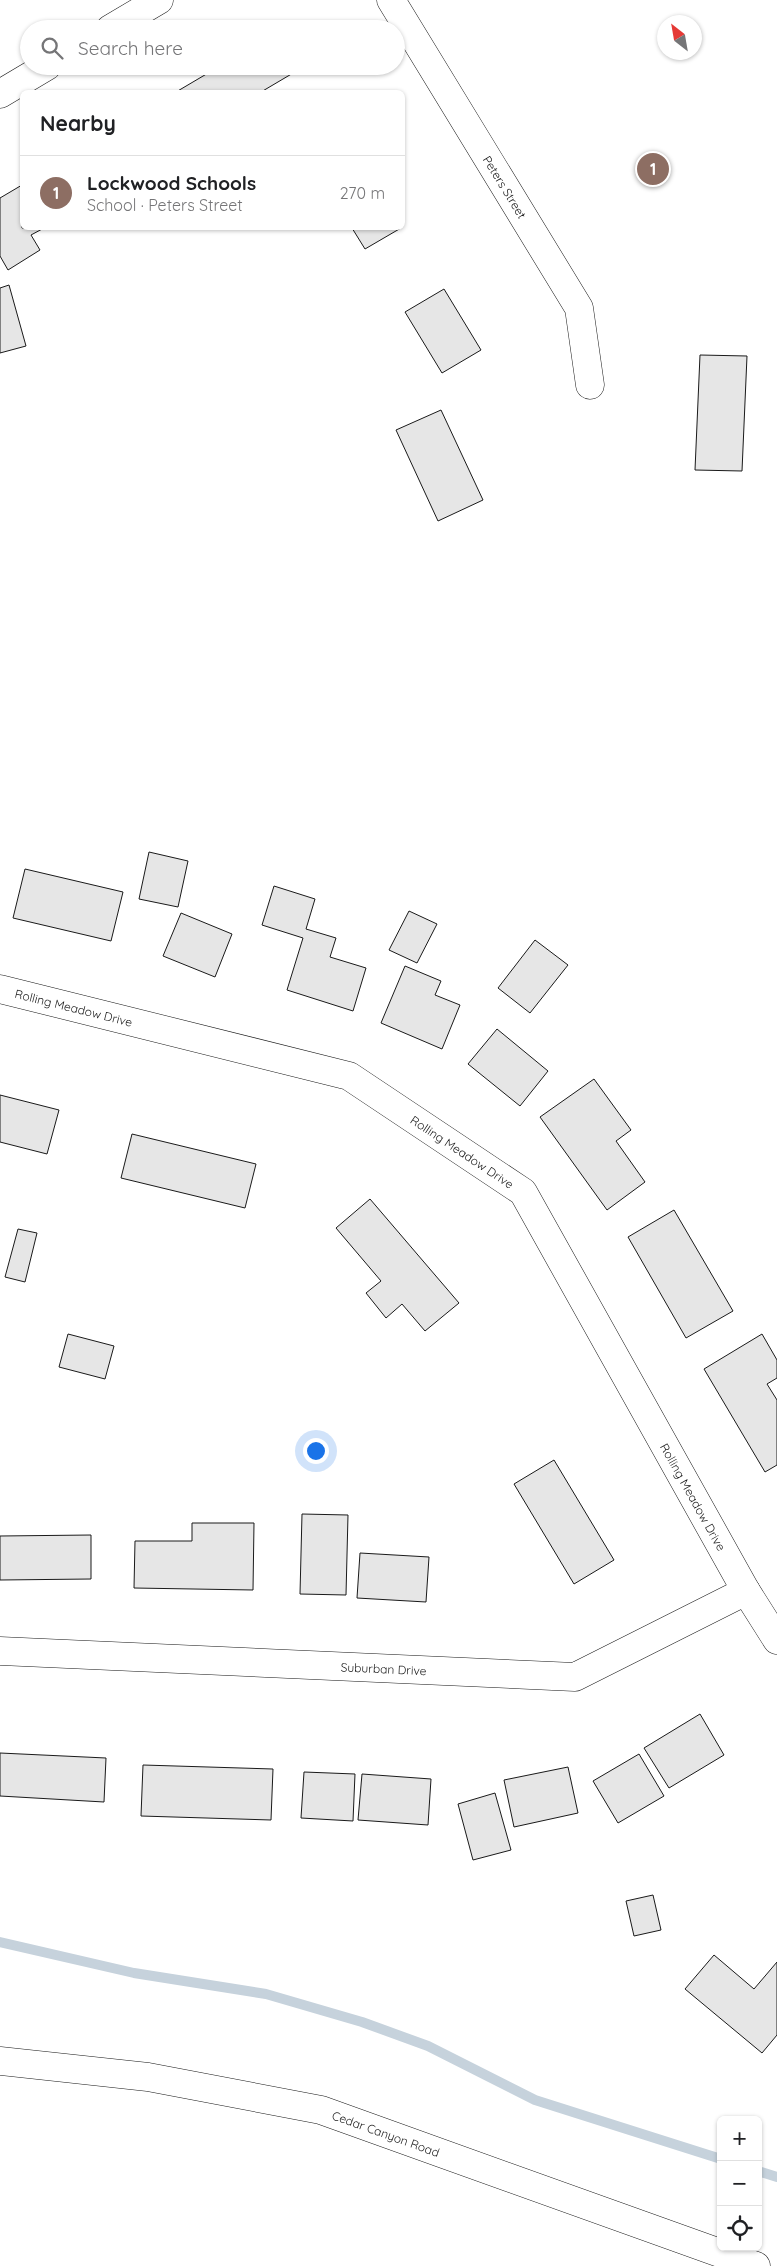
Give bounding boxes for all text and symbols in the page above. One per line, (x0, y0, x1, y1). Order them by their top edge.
north arrow (657, 15, 702, 60)
search box (20, 20, 405, 75)
icon: search (38, 34, 66, 62)
text: Search here (78, 36, 183, 60)
text: Nearby (40, 110, 116, 136)
pin: 1 (637, 150, 669, 188)
street label: Peters Street (480, 153, 530, 221)
text: Lockwood Schools (87, 171, 256, 195)
text: 1 (53, 183, 59, 203)
text: 270 m (340, 183, 385, 203)
text: School · Peters Street (87, 195, 243, 215)
street label: Rolling Meadow Drive (13, 985, 134, 1029)
street label: Rolling Meadow Drive (408, 1112, 517, 1192)
your location (303, 1438, 329, 1464)
street label: Rolling Meadow Drive (657, 1440, 730, 1553)
street label: Suburban Drive (340, 1659, 427, 1678)
street label: Cedar Canyon Road (330, 2107, 442, 2159)
map controls (717, 2116, 762, 2251)
button: + (717, 2116, 762, 2161)
button: − (717, 2161, 762, 2206)
button: locate (717, 2206, 762, 2251)

